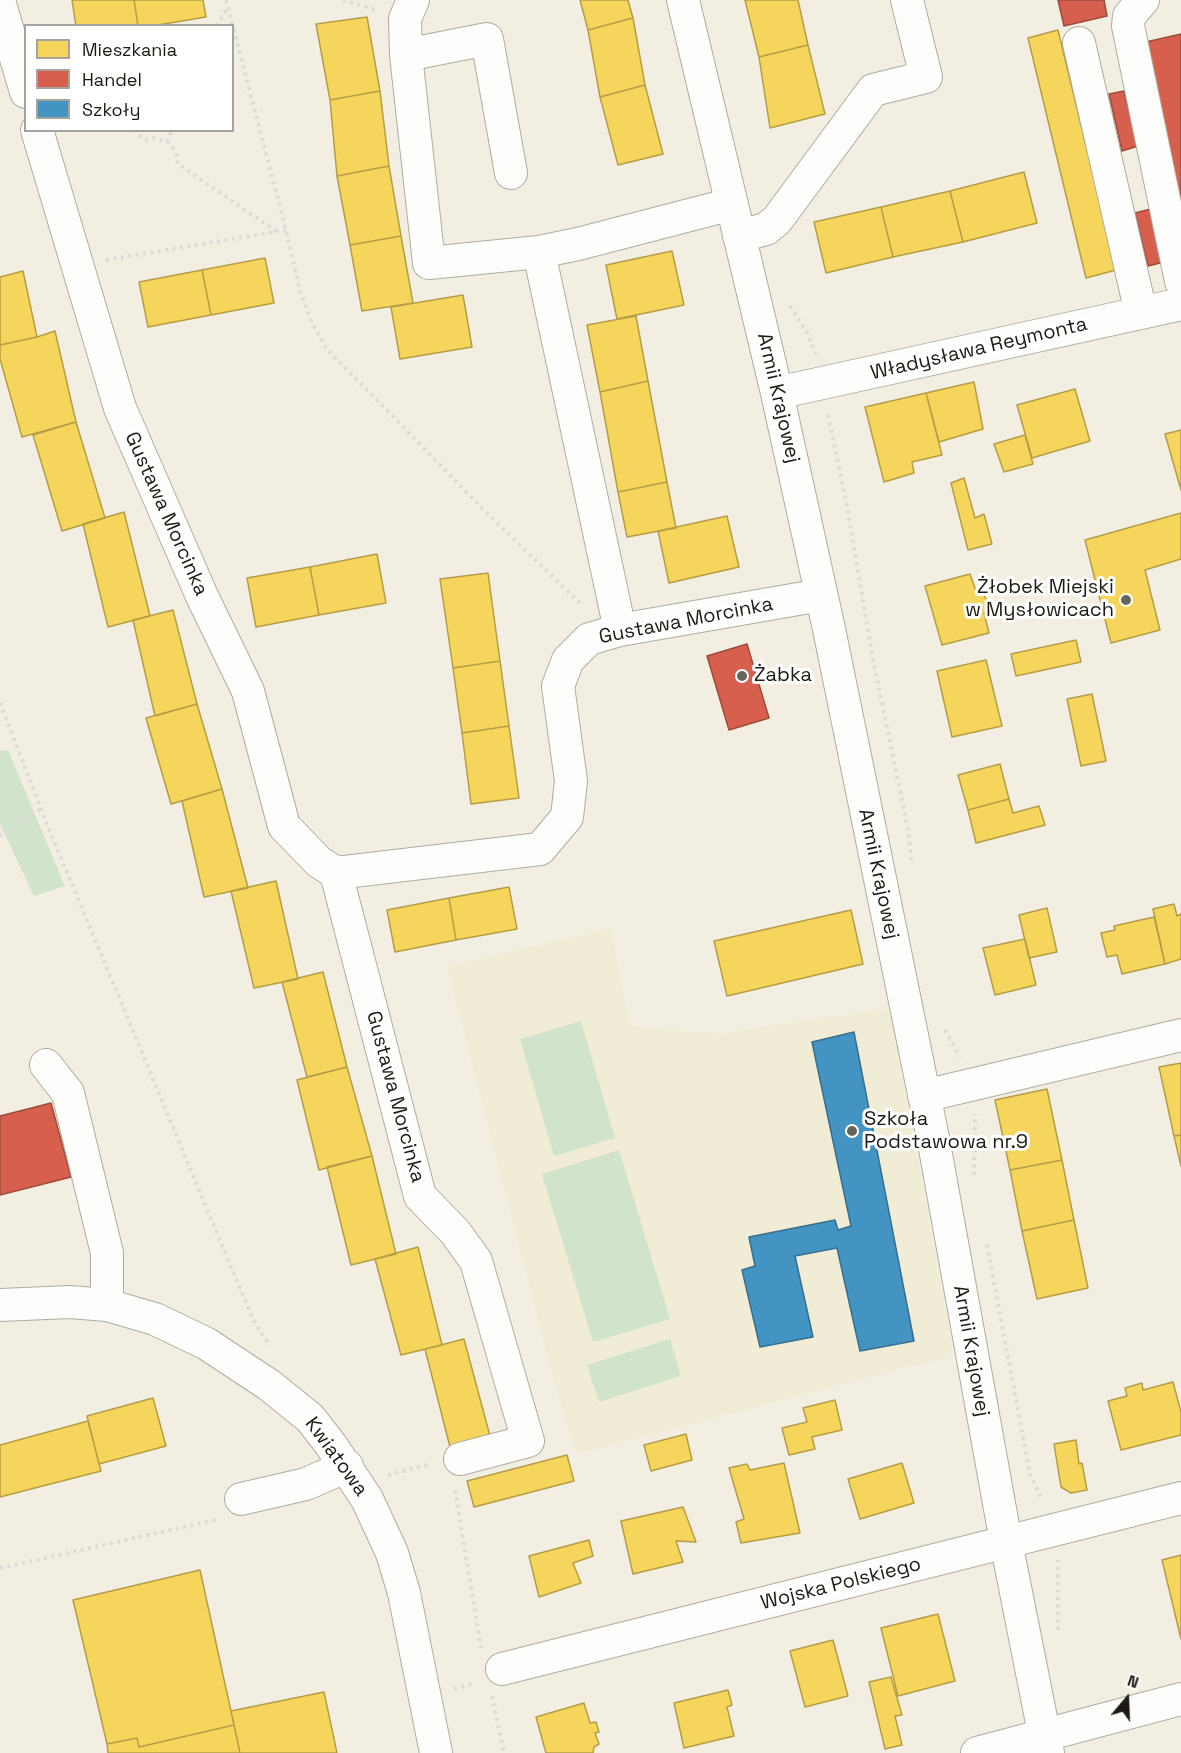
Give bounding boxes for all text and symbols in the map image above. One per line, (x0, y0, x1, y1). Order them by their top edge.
legend (24, 24, 234, 132)
text: Mieszkania (82, 38, 177, 61)
text: Handel (82, 68, 142, 91)
text: Szkoły (82, 98, 140, 121)
street label: Władysława Reymonta (868, 312, 1090, 386)
street label: Armii Krajowej (751, 331, 805, 465)
street label: Gustawa Morcinka (119, 428, 213, 600)
place label: Żłobek Miejski w Mysłowicach (965, 576, 1114, 623)
street label: Gustawa Morcinka (597, 592, 775, 650)
marker: Żłobek Miejski w Mysłowicach (1119, 593, 1133, 607)
place label: Żabka (754, 664, 812, 688)
marker: Żabka (735, 669, 749, 683)
street label: Armii Krajowej (852, 807, 904, 941)
street label: Gustawa Morcinka (361, 1009, 429, 1185)
place label: Szkoła Podstawowa nr.9 (864, 1108, 1028, 1155)
marker: Szkoła Podstawowa nr.9 (845, 1124, 859, 1138)
street label: Armii Krajowej (948, 1283, 994, 1419)
street label: Kwiatowa (299, 1413, 373, 1501)
street label: Wojska Polskiego (758, 1552, 924, 1616)
north arrow (1097, 1669, 1157, 1729)
text: N (1125, 1670, 1142, 1693)

